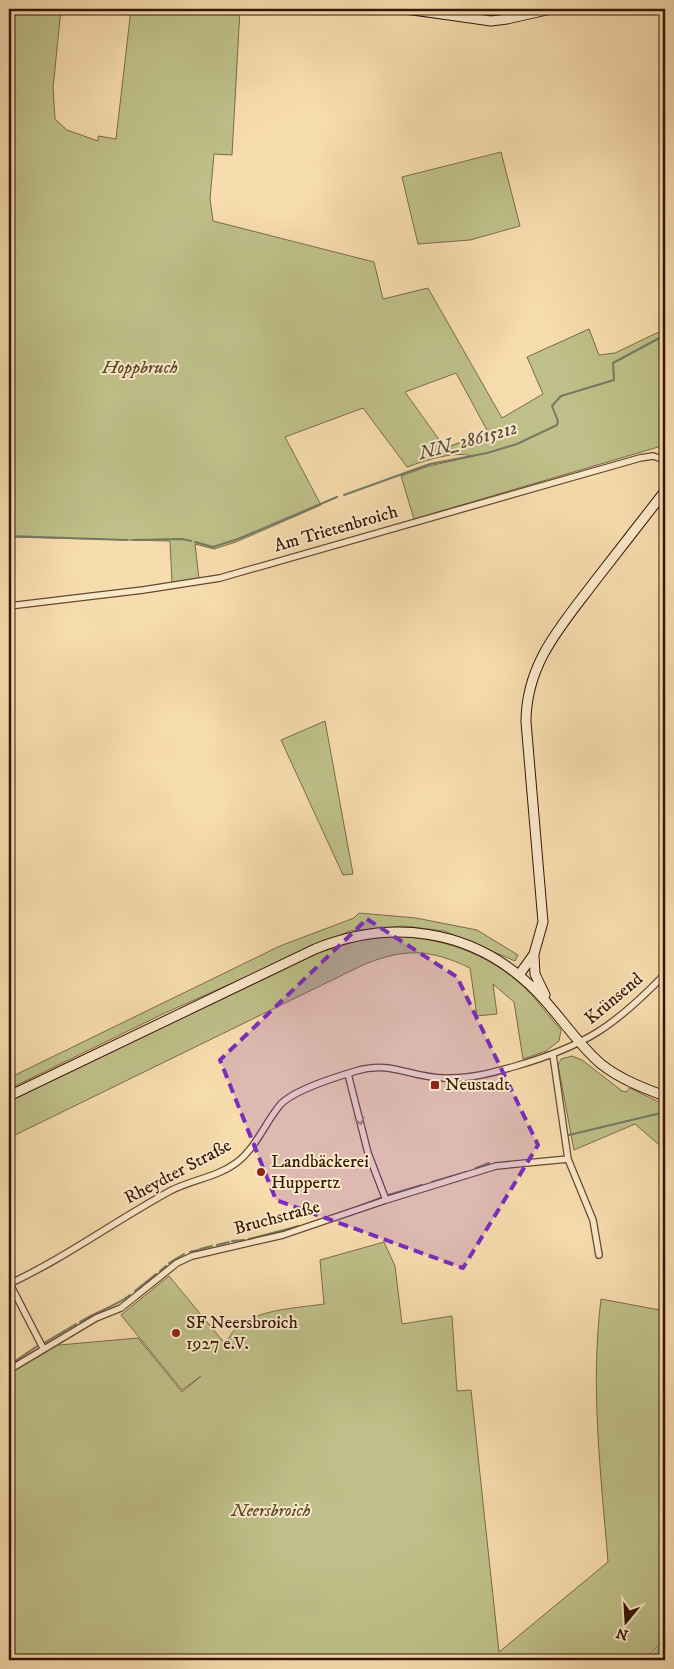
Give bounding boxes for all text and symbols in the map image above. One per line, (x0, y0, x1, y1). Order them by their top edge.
park label: Hoppbruch (101, 357, 178, 379)
water label: NN_28615212 (415, 417, 520, 465)
street label: Am Trietenbroich (272, 501, 401, 557)
street label: Krünsend (580, 968, 648, 1030)
place label: Neustadt (445, 1074, 510, 1096)
marker: Neustadt (429, 1079, 441, 1091)
one-way arrow (354, 1116, 364, 1124)
street label: Rheydter Straße (121, 1135, 235, 1209)
place label: Landbäckerei Huppertz (271, 1151, 369, 1194)
marker: Landbäckerei Huppertz (255, 1166, 267, 1178)
street label: Bruchstraße (231, 1196, 323, 1240)
place label: SF Neersbroich 1927 e.V. (186, 1312, 299, 1355)
marker: SF Neersbroich 1927 e.V. (170, 1327, 182, 1339)
park label: Neersbroich (230, 1500, 311, 1522)
north arrow (602, 1596, 652, 1646)
text: N (614, 1623, 631, 1644)

